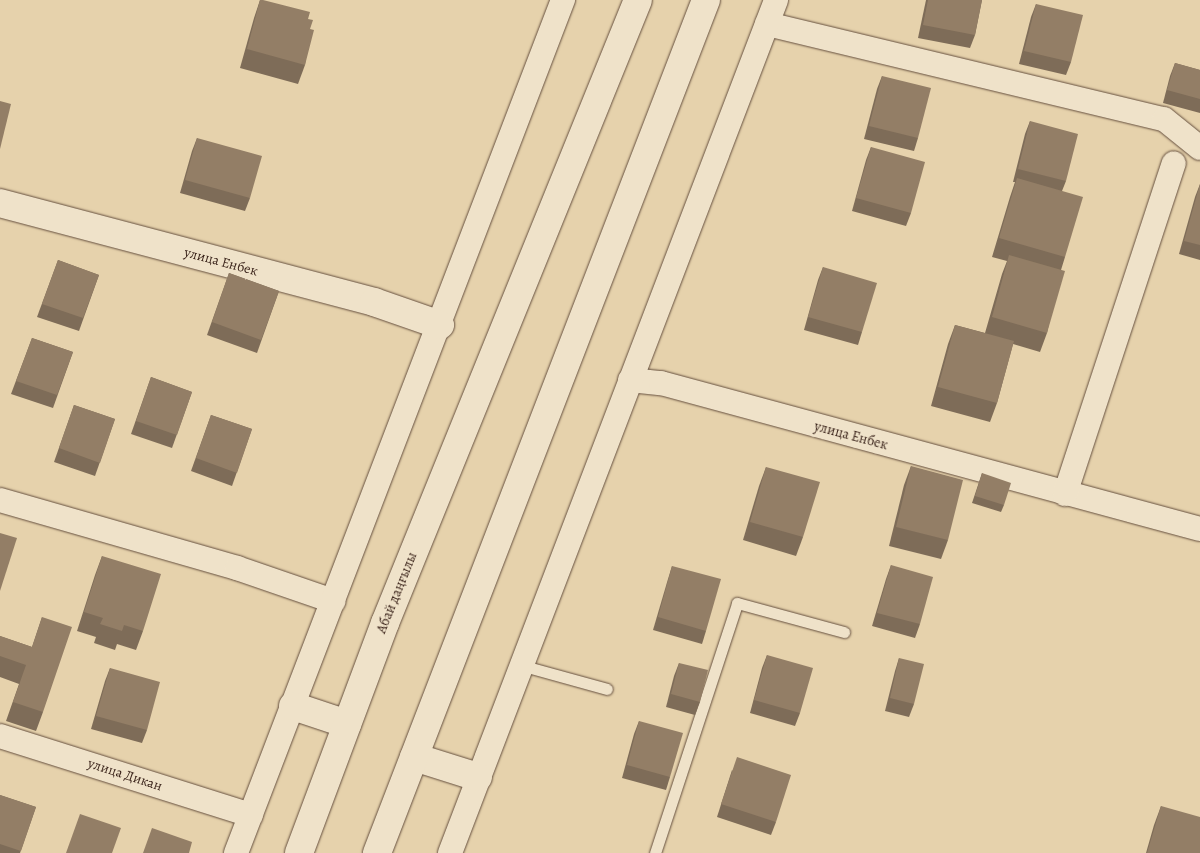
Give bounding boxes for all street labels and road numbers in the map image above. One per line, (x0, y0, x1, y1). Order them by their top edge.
street label: улица Енбек (182, 244, 260, 280)
street label: улица Енбек (812, 418, 890, 454)
street label: Абай даңғылы (373, 550, 421, 636)
street label: улица Дикан (86, 755, 164, 795)

